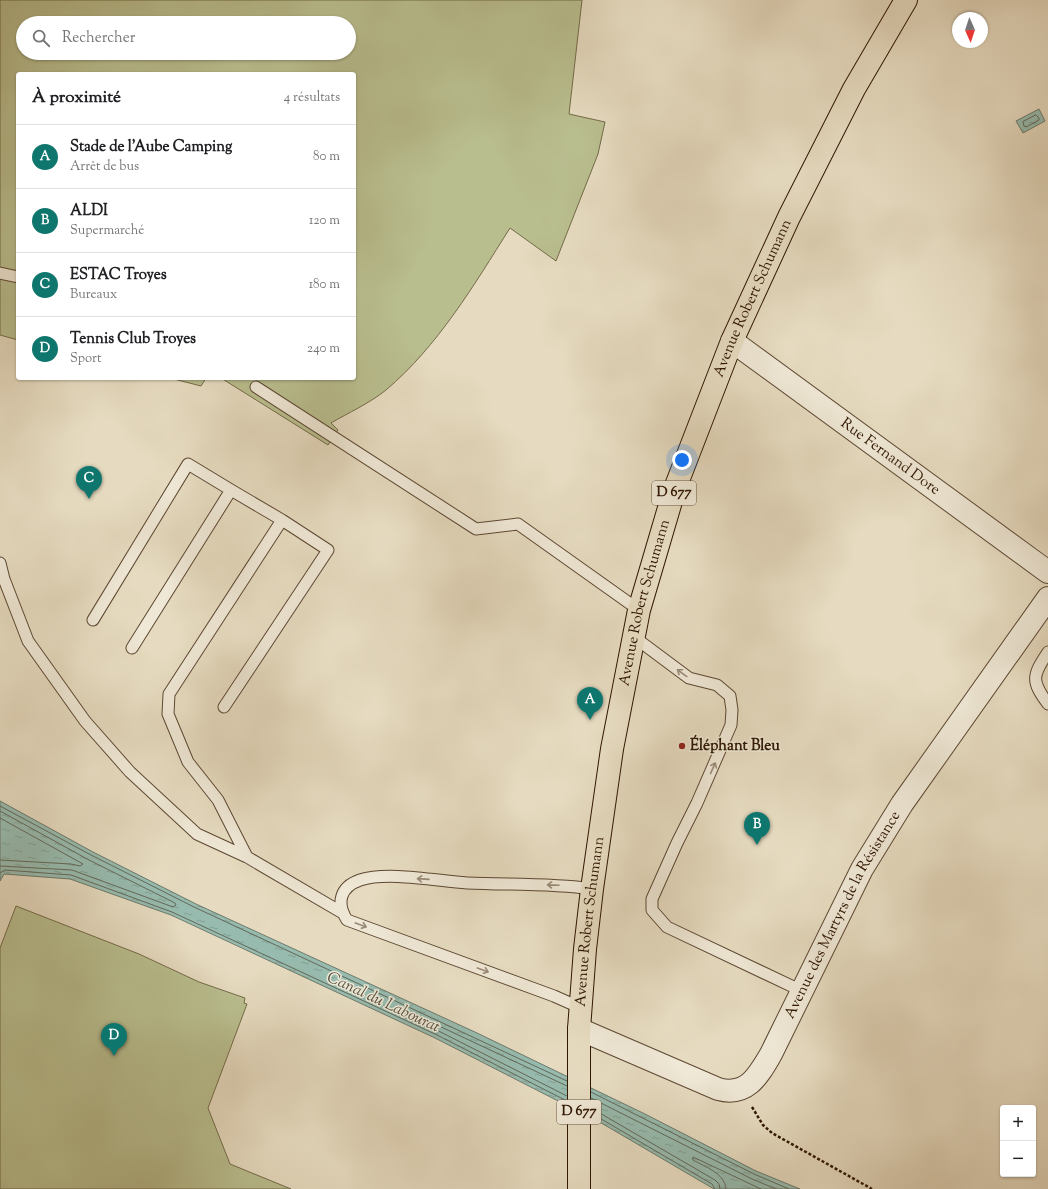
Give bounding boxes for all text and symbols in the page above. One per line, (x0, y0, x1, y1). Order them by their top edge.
north arrow (952, 12, 988, 48)
search box (16, 16, 356, 60)
icon: search (30, 27, 52, 49)
text: Rechercher (62, 28, 135, 49)
text: À proximité (32, 86, 121, 110)
text: 4 résultats (284, 89, 340, 107)
text: Stade de l'Aube Camping (70, 137, 232, 158)
text: A (40, 148, 50, 166)
text: 80 m (313, 148, 340, 166)
text: Arrêt de bus (70, 158, 139, 176)
text: ALDI (70, 201, 108, 222)
text: B (41, 212, 49, 230)
text: 120 m (309, 212, 340, 230)
street label: Avenue Robert Schumann (708, 216, 797, 380)
text: Supermarché (70, 222, 144, 240)
text: ESTAC Troyes (70, 265, 167, 286)
text: C (40, 276, 50, 294)
text: 180 m (309, 276, 340, 294)
text: Bureaux (70, 286, 117, 304)
text: Tennis Club Troyes (70, 329, 196, 350)
text: D (40, 340, 50, 358)
text: 240 m (307, 340, 340, 358)
text: Sport (70, 350, 101, 368)
street label: Rue Fernand Dore (836, 413, 944, 500)
your location (672, 450, 692, 470)
pin: C (76, 466, 102, 499)
road number: D 677 (652, 481, 696, 505)
street label: Avenue Robert Schumann (614, 517, 676, 688)
one-way arrow (677, 669, 688, 678)
pin: A (577, 687, 603, 720)
place label: Éléphant Bleu (690, 734, 780, 757)
marker: Éléphant Bleu (677, 741, 687, 751)
one-way arrow (710, 762, 717, 774)
street label: Avenue des Martyrs de la Résistance (779, 807, 906, 1022)
pin: B (744, 812, 770, 845)
street label: Avenue Robert Schumann (570, 835, 610, 1007)
one-way arrow (417, 876, 430, 883)
one-way arrow (547, 881, 560, 889)
one-way arrow (355, 922, 367, 930)
water label: Canal du Labourat (323, 967, 444, 1039)
one-way arrow (476, 967, 489, 974)
pin: D (101, 1023, 127, 1056)
road number: D 677 (557, 1100, 601, 1124)
map controls (1000, 1105, 1036, 1177)
button: + (1000, 1105, 1036, 1141)
button: − (1000, 1141, 1036, 1177)

